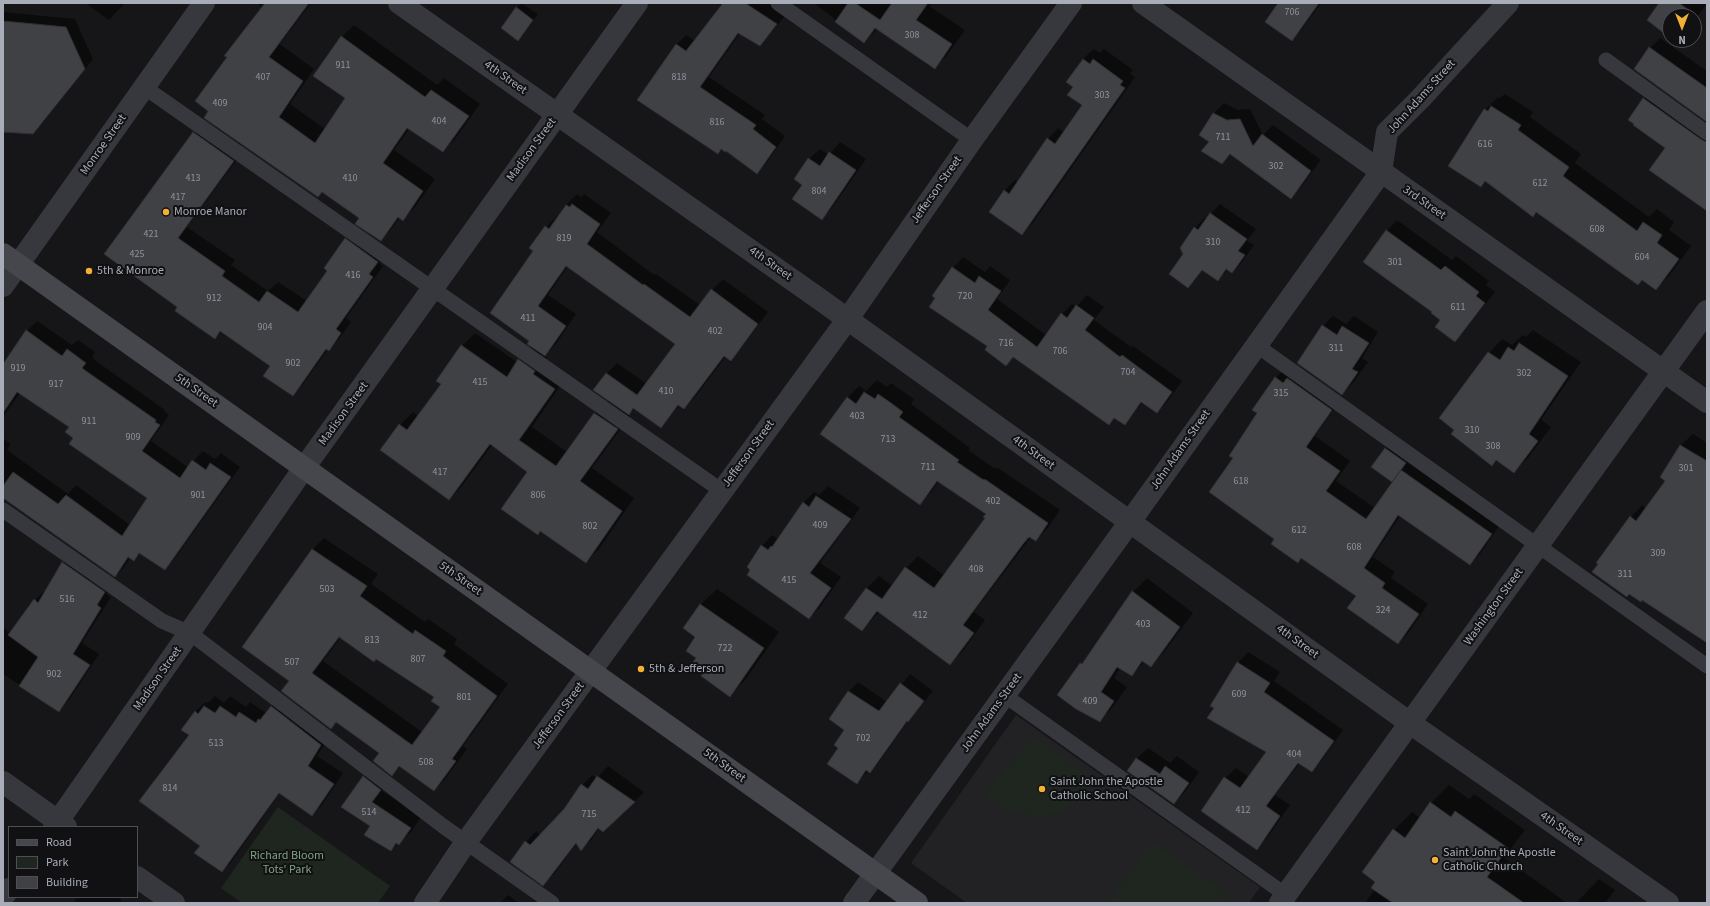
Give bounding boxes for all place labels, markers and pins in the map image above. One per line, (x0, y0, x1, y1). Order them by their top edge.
place label: Monroe Manor (174, 205, 247, 219)
marker: Monroe Manor (161, 207, 171, 217)
place label: 5th & Monroe (97, 264, 164, 278)
marker: 5th & Monroe (84, 266, 94, 276)
place label: 5th & Jefferson (649, 662, 724, 676)
marker: 5th & Jefferson (636, 664, 646, 674)
place label: Saint John the Apostle Catholic School (1050, 775, 1163, 803)
marker: Saint John the Apostle Catholic School (1037, 784, 1047, 794)
place label: Saint John the Apostle Catholic Church (1443, 846, 1556, 874)
marker: Saint John the Apostle Catholic Church (1430, 855, 1440, 865)

